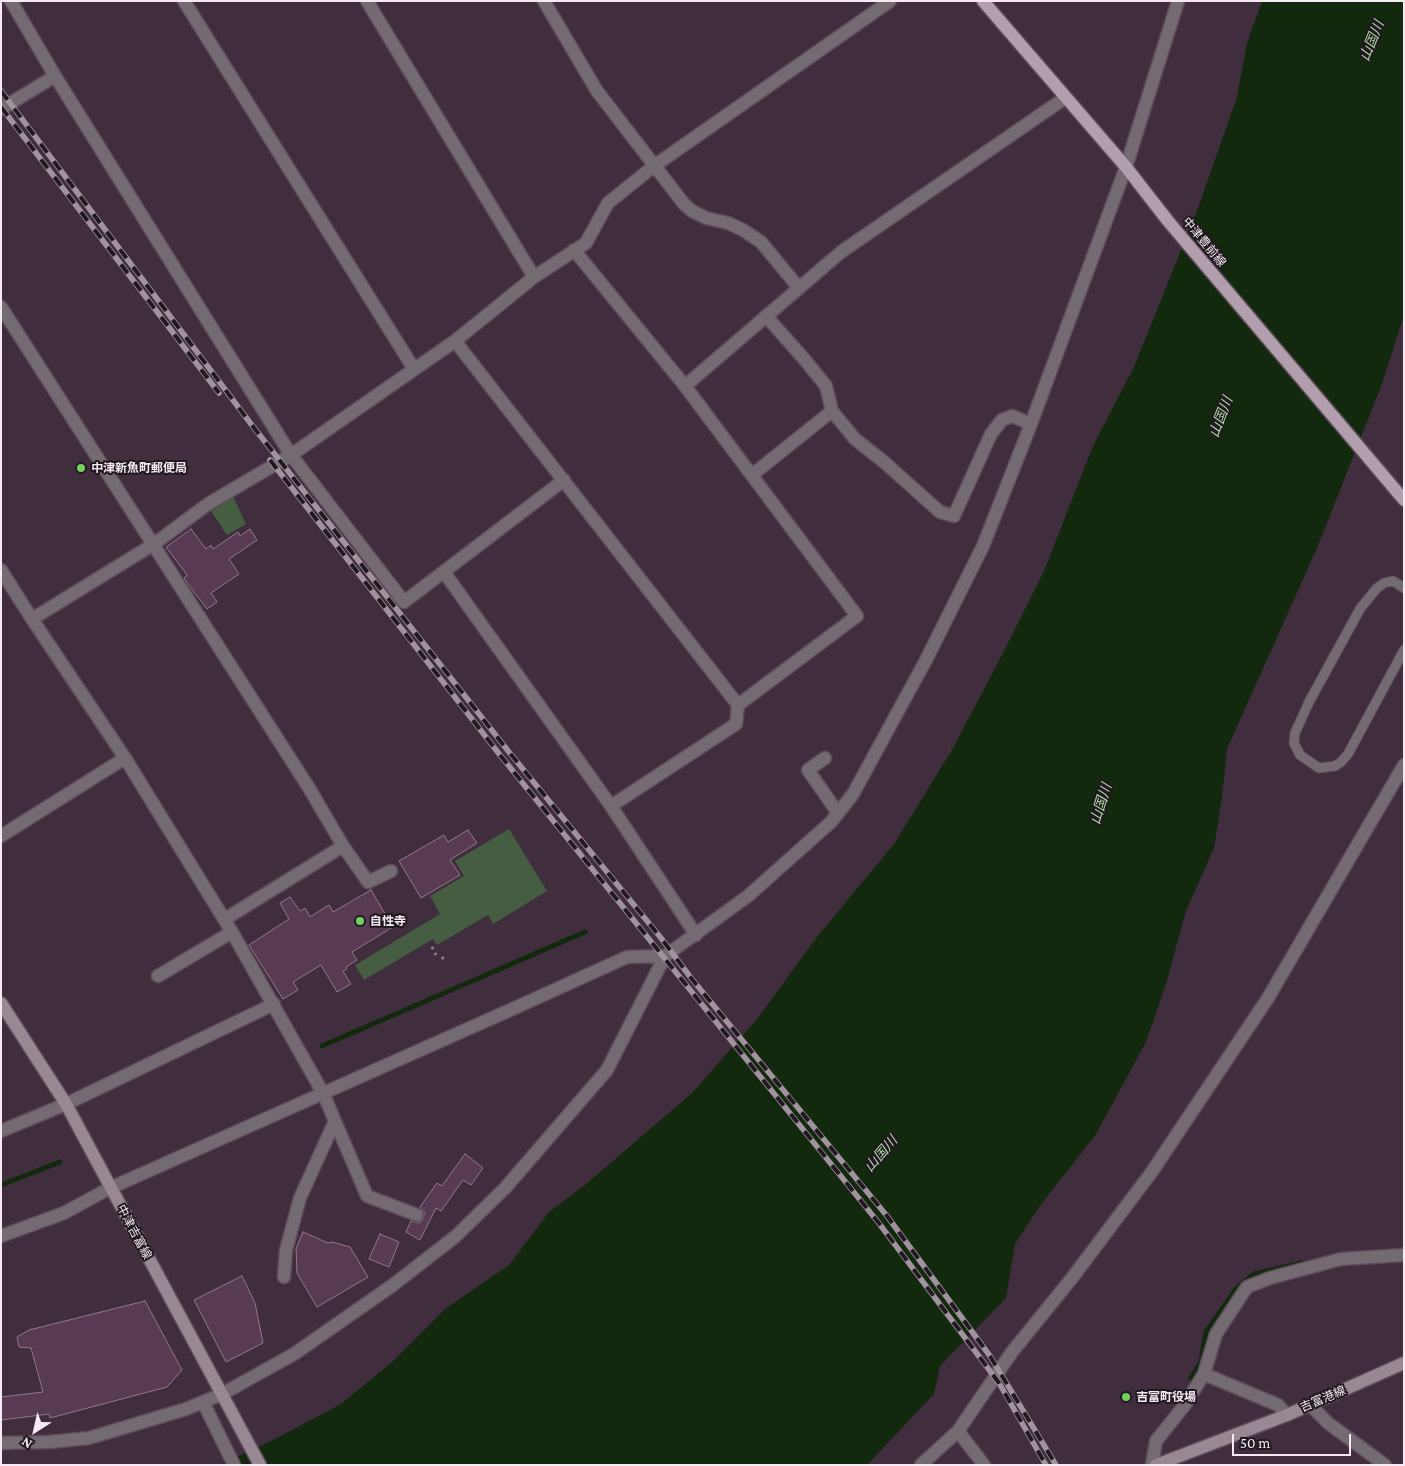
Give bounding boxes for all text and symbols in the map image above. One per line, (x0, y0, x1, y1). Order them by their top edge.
water label: 山国川 (1356, 18, 1388, 64)
street label: 中津豊前線 (1179, 214, 1229, 270)
water label: 山国川 (1206, 394, 1236, 440)
place label: 中津新魚町郵便局 (91, 461, 187, 475)
marker: 中津新魚町郵便局 (75, 462, 87, 474)
water label: 山国川 (1087, 781, 1115, 827)
place label: 自性寺 (370, 914, 406, 928)
marker: 自性寺 (354, 915, 366, 927)
water label: 山国川 (861, 1133, 901, 1175)
street label: 中津吉富線 (114, 1202, 154, 1262)
street label: 吉富港線 (1298, 1383, 1348, 1415)
place label: 吉富町役場 (1136, 1390, 1196, 1404)
marker: 吉富町役場 (1120, 1391, 1132, 1403)
north arrow (10, 1406, 60, 1456)
scale bar (1235, 1424, 1354, 1456)
text: N (18, 1434, 35, 1453)
text: 50 m (1240, 1435, 1270, 1451)

